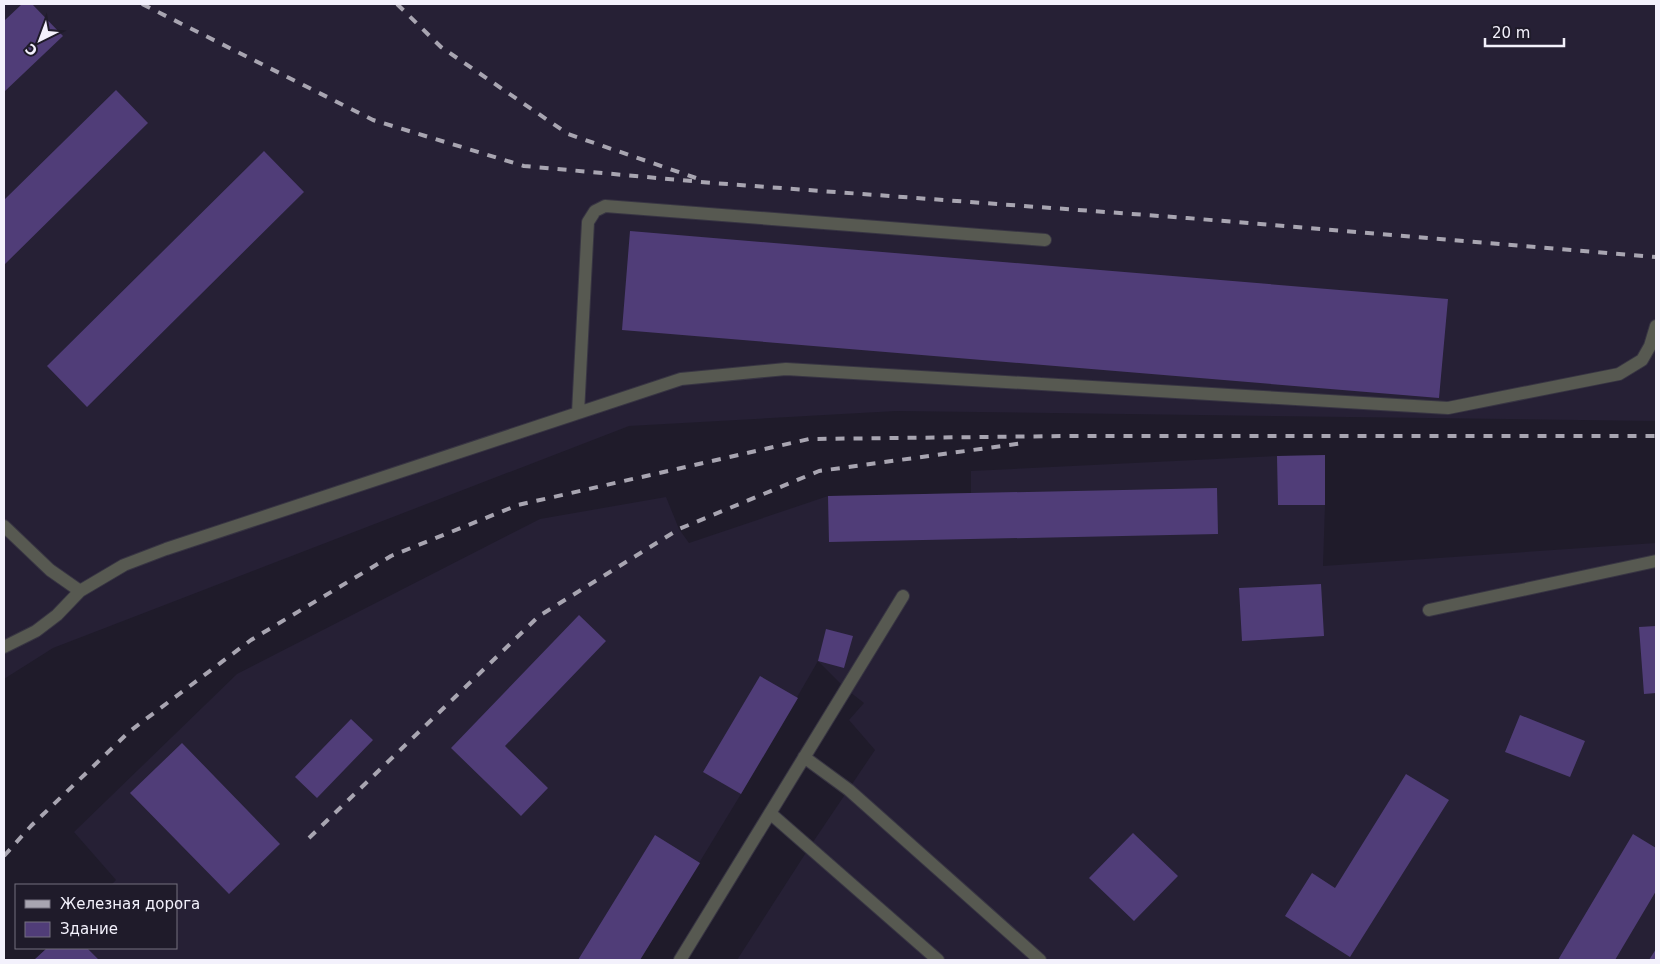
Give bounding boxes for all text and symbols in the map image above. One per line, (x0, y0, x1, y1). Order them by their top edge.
north arrow (15, 15, 65, 65)
scale bar (1485, 15, 1564, 47)
text: 20 m (1492, 24, 1530, 42)
text: С (22, 40, 40, 59)
legend (15, 884, 178, 949)
text: Железная дорога (60, 895, 200, 913)
text: Здание (60, 920, 118, 938)

